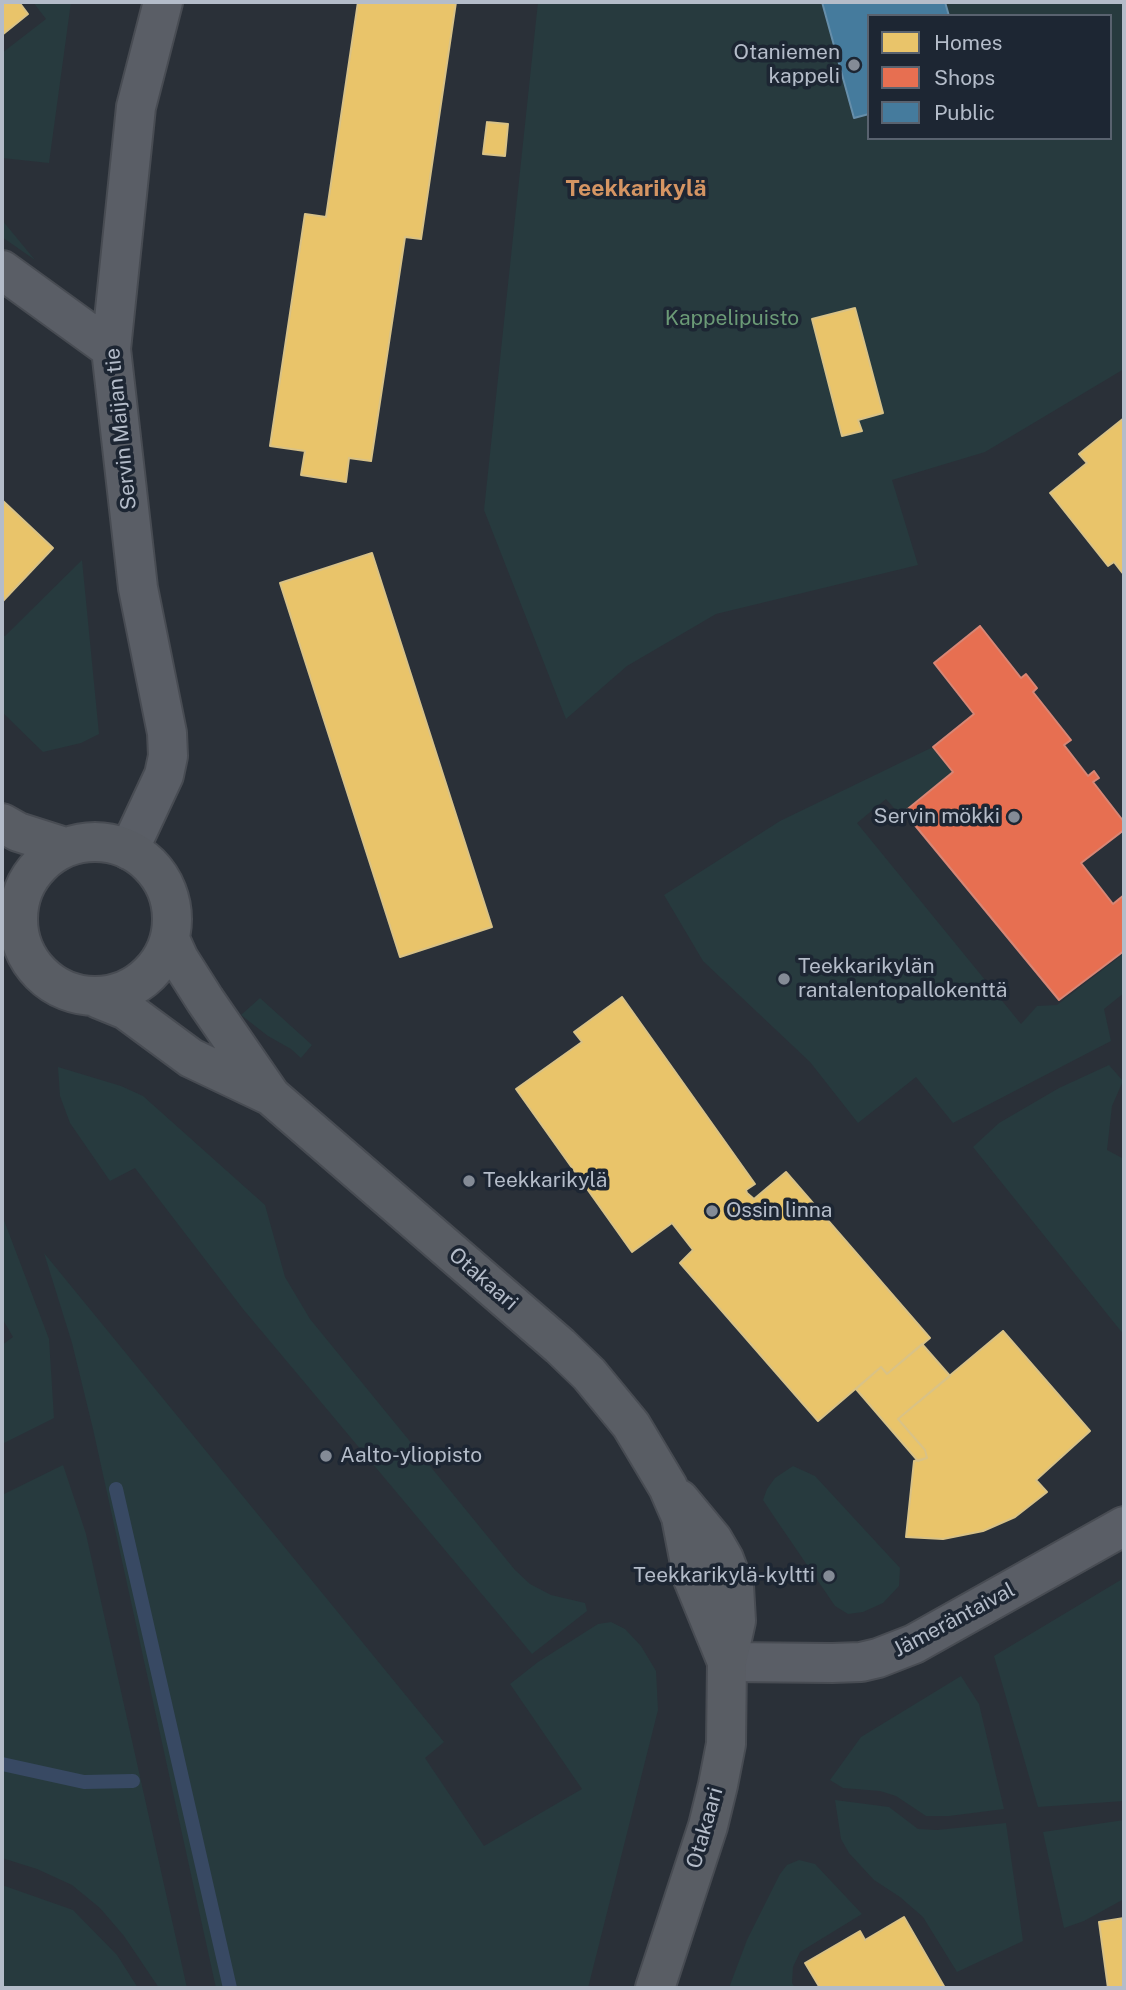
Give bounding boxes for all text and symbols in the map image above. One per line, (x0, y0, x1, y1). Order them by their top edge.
legend (867, 14, 1112, 140)
text: Homes (934, 30, 1002, 55)
place label: Otaniemen kappeli (734, 40, 840, 90)
marker: Otaniemen kappeli (846, 57, 862, 73)
text: Shops (934, 65, 995, 90)
text: Public (934, 100, 995, 125)
district label: Teekkarikylä (565, 175, 707, 203)
park label: Kappelipuisto (665, 306, 799, 332)
street label: Servin Maijan tie (100, 347, 142, 511)
place label: Servin mökki (874, 804, 1000, 830)
marker: Servin mökki (1006, 809, 1022, 825)
place label: Teekkarikylän rantalentopallokenttä (798, 954, 1007, 1004)
marker: Teekkarikylän rantalentopallokenttä (776, 971, 792, 987)
place label: Teekkarikylä (483, 1168, 607, 1194)
marker: Teekkarikylä (461, 1173, 477, 1189)
place label: Ossin linna (726, 1198, 832, 1224)
marker: Ossin linna (704, 1203, 720, 1219)
street label: Otakaari (443, 1242, 523, 1316)
place label: Aalto-yliopisto (340, 1443, 482, 1469)
marker: Aalto-yliopisto (318, 1448, 334, 1464)
place label: Teekkarikylä-kyltti (633, 1563, 815, 1589)
marker: Teekkarikylä-kyltti (821, 1568, 837, 1584)
street label: Jämeräntaival (889, 1577, 1019, 1663)
street label: Otakaari (681, 1785, 729, 1871)

